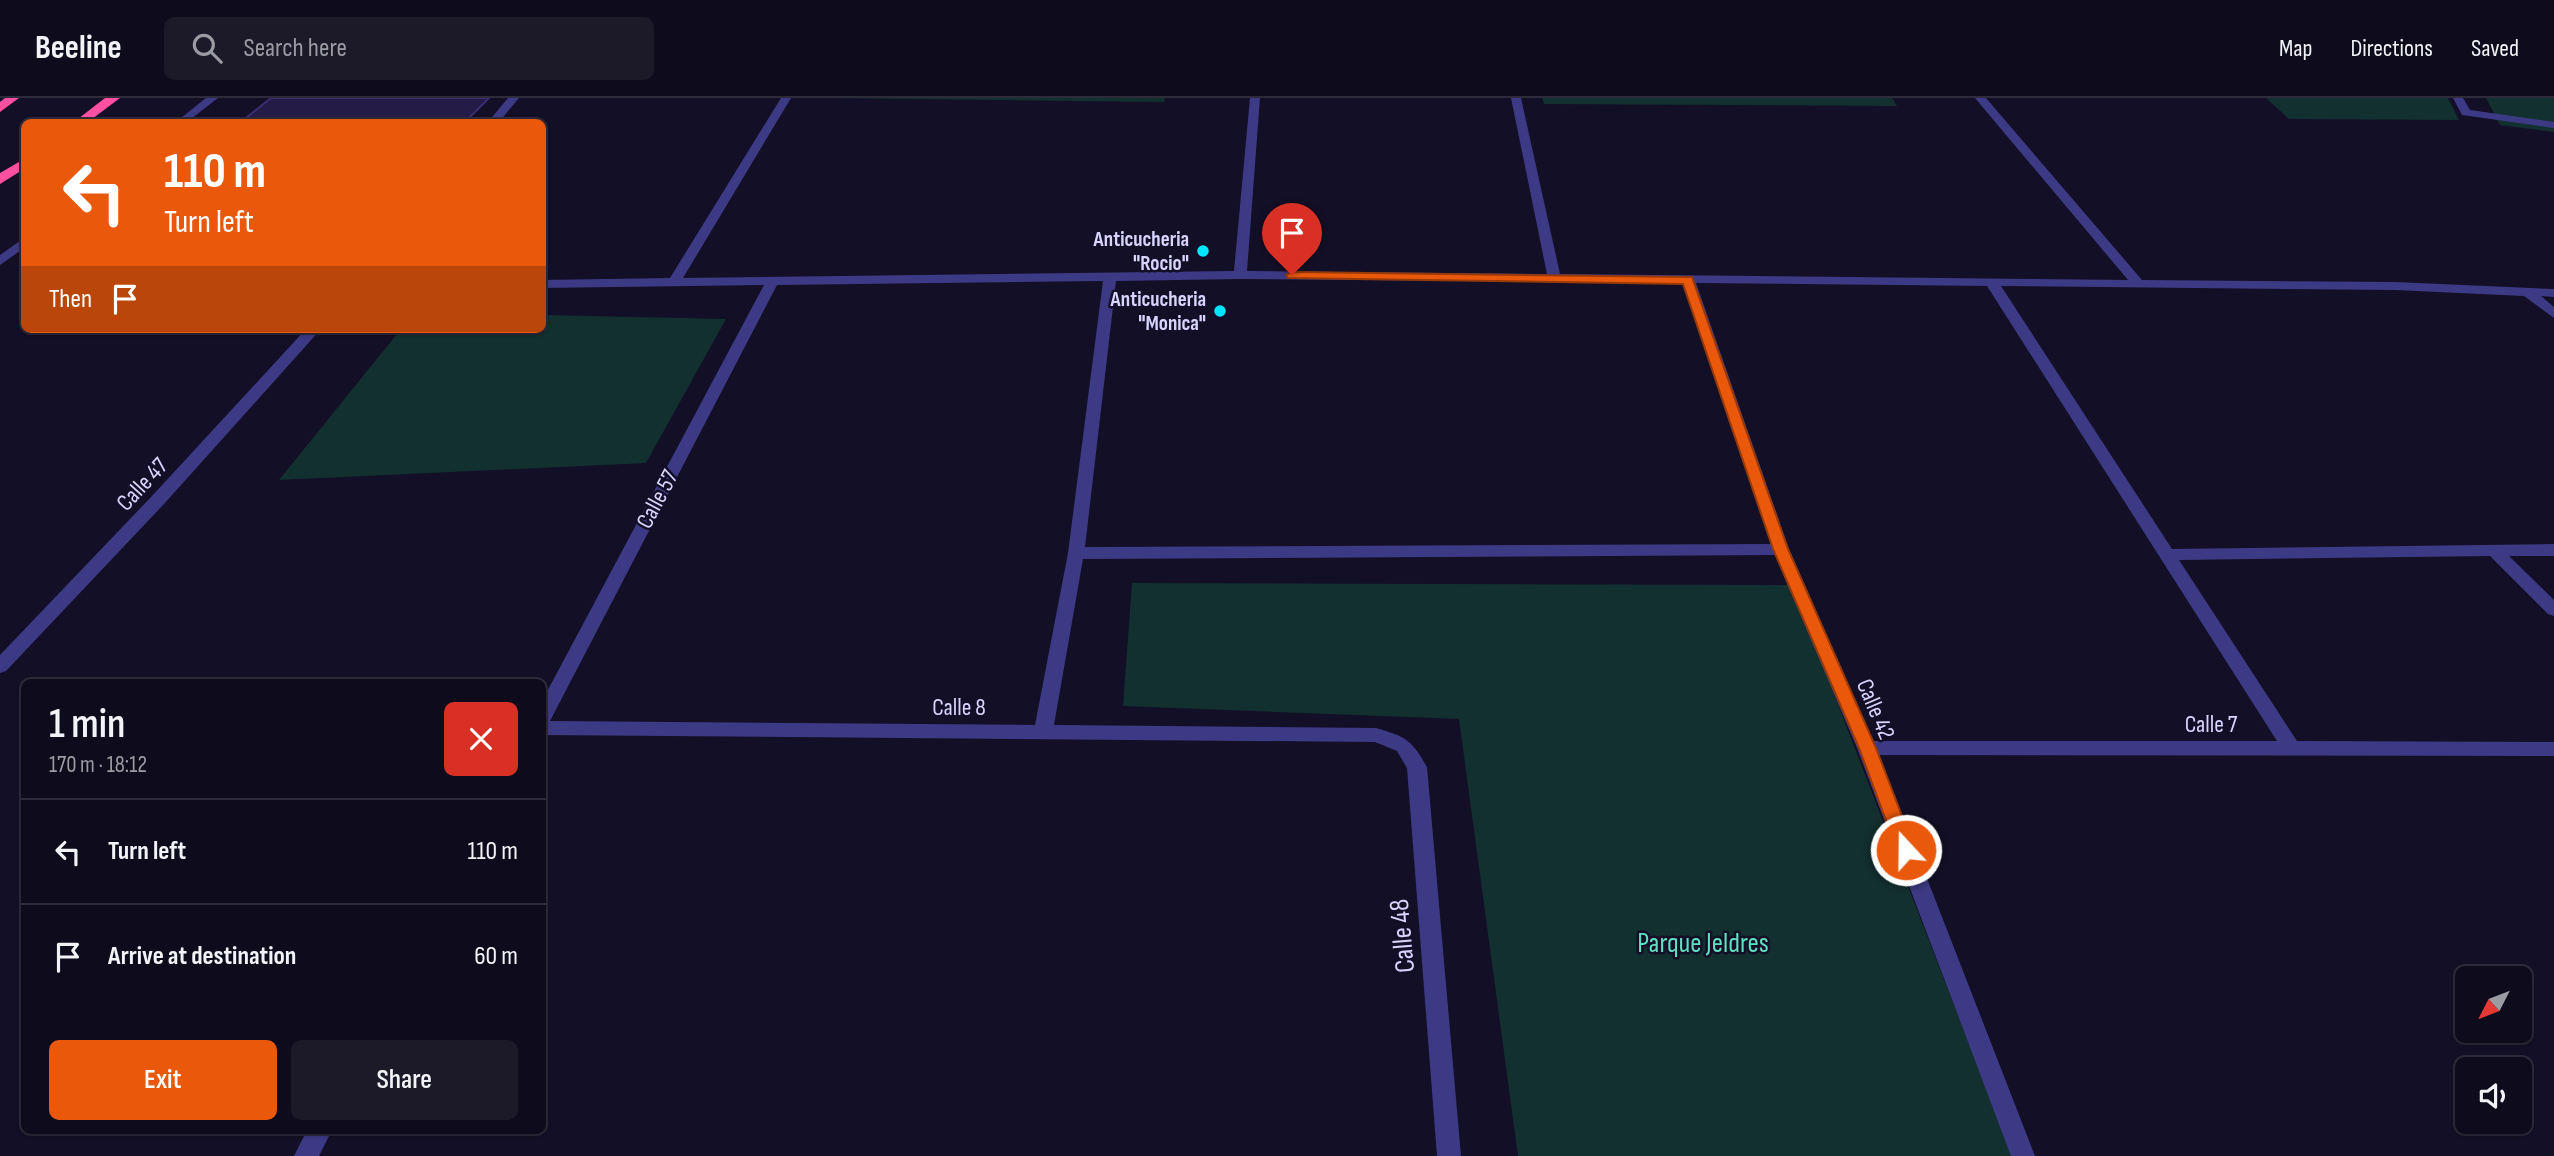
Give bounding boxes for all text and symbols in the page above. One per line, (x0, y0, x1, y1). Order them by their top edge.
search box (164, 17, 654, 80)
text: Beeline (35, 28, 122, 68)
icon: search (188, 29, 226, 67)
text: Search here (244, 33, 347, 64)
text: Map (2279, 34, 2312, 63)
text: Directions (2350, 34, 2433, 63)
text: Saved (2471, 34, 2519, 63)
text: 110 m (164, 143, 266, 202)
icon: left (49, 147, 140, 238)
text: Turn left (164, 203, 254, 242)
pin (1262, 203, 1322, 275)
icon: arrive (1273, 214, 1311, 252)
place label: Anticucheria "Rocio" (1093, 227, 1189, 276)
marker: Anticucheria "Rocio" (1195, 243, 1211, 259)
icon: arrive (106, 280, 144, 318)
text: Then (49, 284, 92, 315)
place label: Anticucheria "Monica" (1110, 287, 1206, 336)
marker: Anticucheria "Monica" (1212, 303, 1228, 319)
street label: Calle 47 (111, 451, 174, 517)
street label: Calle 57 (630, 465, 685, 533)
street label: Calle 42 (1850, 675, 1901, 744)
street label: Calle 8 (932, 693, 986, 722)
text: 1 min (49, 699, 125, 750)
button: close (444, 702, 518, 776)
street label: Calle 7 (2185, 710, 2238, 739)
text: 170 m · 18:12 (49, 751, 147, 779)
position arrow (1869, 813, 1943, 887)
icon: left (49, 833, 87, 871)
text: Turn left (108, 836, 186, 867)
text: 110 m (467, 836, 518, 867)
street label: Calle 48 (1383, 898, 1422, 974)
park label: Parque Jeldres (1637, 927, 1769, 960)
icon: arrive (49, 938, 87, 976)
text: Arrive at destination (108, 941, 296, 972)
text: 60 m (474, 941, 518, 972)
north arrow (2455, 966, 2532, 1043)
map controls (2455, 966, 2532, 1134)
button: Exit (49, 1040, 277, 1120)
button: Share (291, 1040, 518, 1120)
button: sound (2455, 1057, 2532, 1134)

